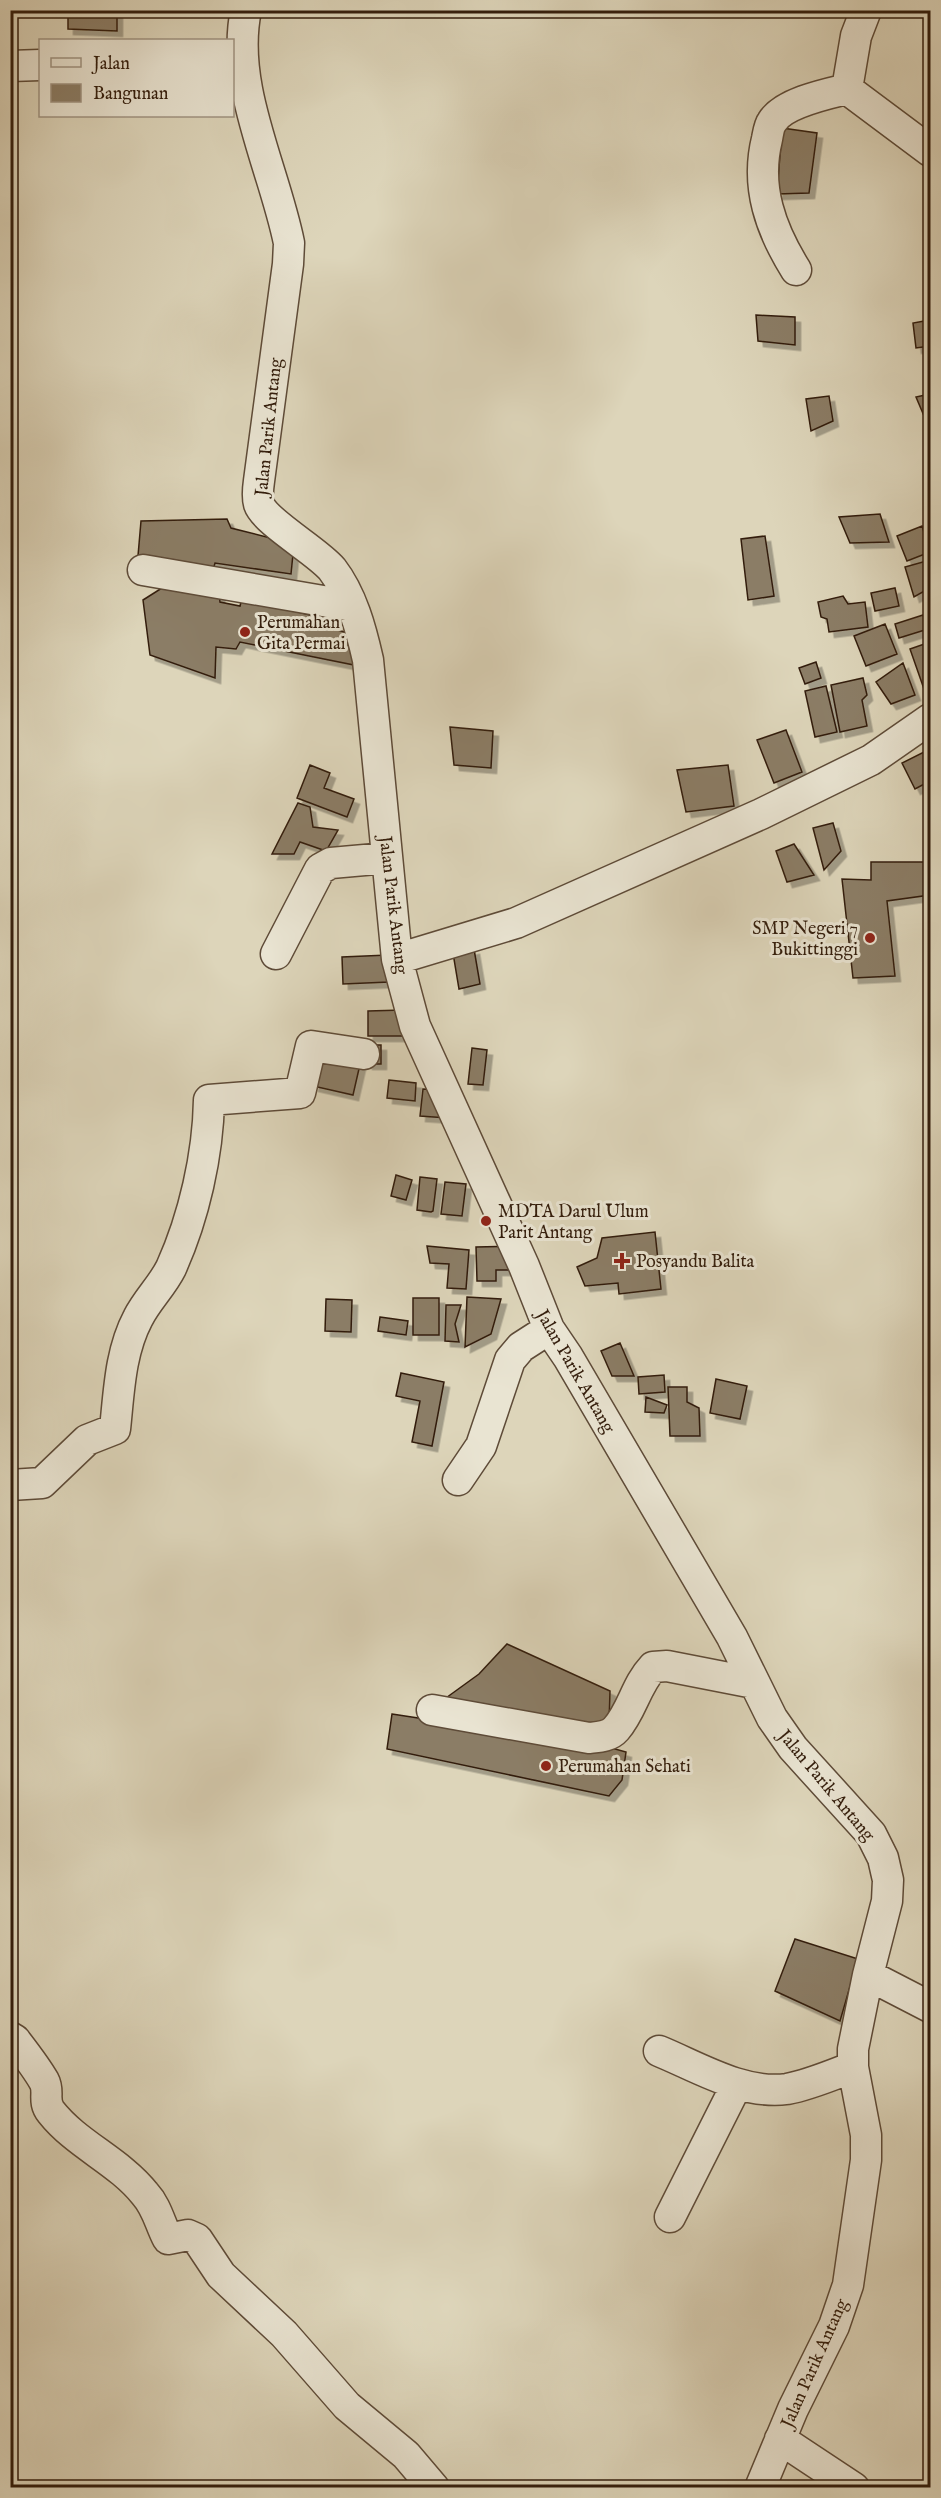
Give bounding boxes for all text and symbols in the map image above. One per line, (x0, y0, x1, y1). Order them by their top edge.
legend (39, 39, 234, 117)
text: Jalan (91, 53, 130, 76)
text: Bangunan (93, 83, 169, 106)
street label: Jalan Parik Antang (251, 357, 288, 499)
place label: Perumahan Gita Permai (257, 612, 346, 656)
marker: Perumahan Gita Permai (238, 625, 252, 639)
street label: Jalan Parik Antang (372, 833, 412, 976)
place label: SMP Negeri 7 Bukittinggi (752, 918, 858, 962)
marker: SMP Negeri 7 Bukittinggi (863, 931, 877, 945)
place label: MDTA Darul Ulum Parit Antang (498, 1201, 649, 1245)
marker: MDTA Darul Ulum Parit Antang (479, 1214, 493, 1228)
place label: Posyandu Balita (636, 1251, 755, 1274)
marker: Posyandu Balita (613, 1252, 631, 1270)
street label: Jalan Parik Antang (529, 1304, 620, 1438)
street label: Jalan Parik Antang (771, 1724, 879, 1847)
place label: Perumahan Sehati (558, 1756, 691, 1779)
marker: Perumahan Sehati (539, 1759, 553, 1773)
street label: Jalan Parik Antang (776, 2295, 854, 2434)

